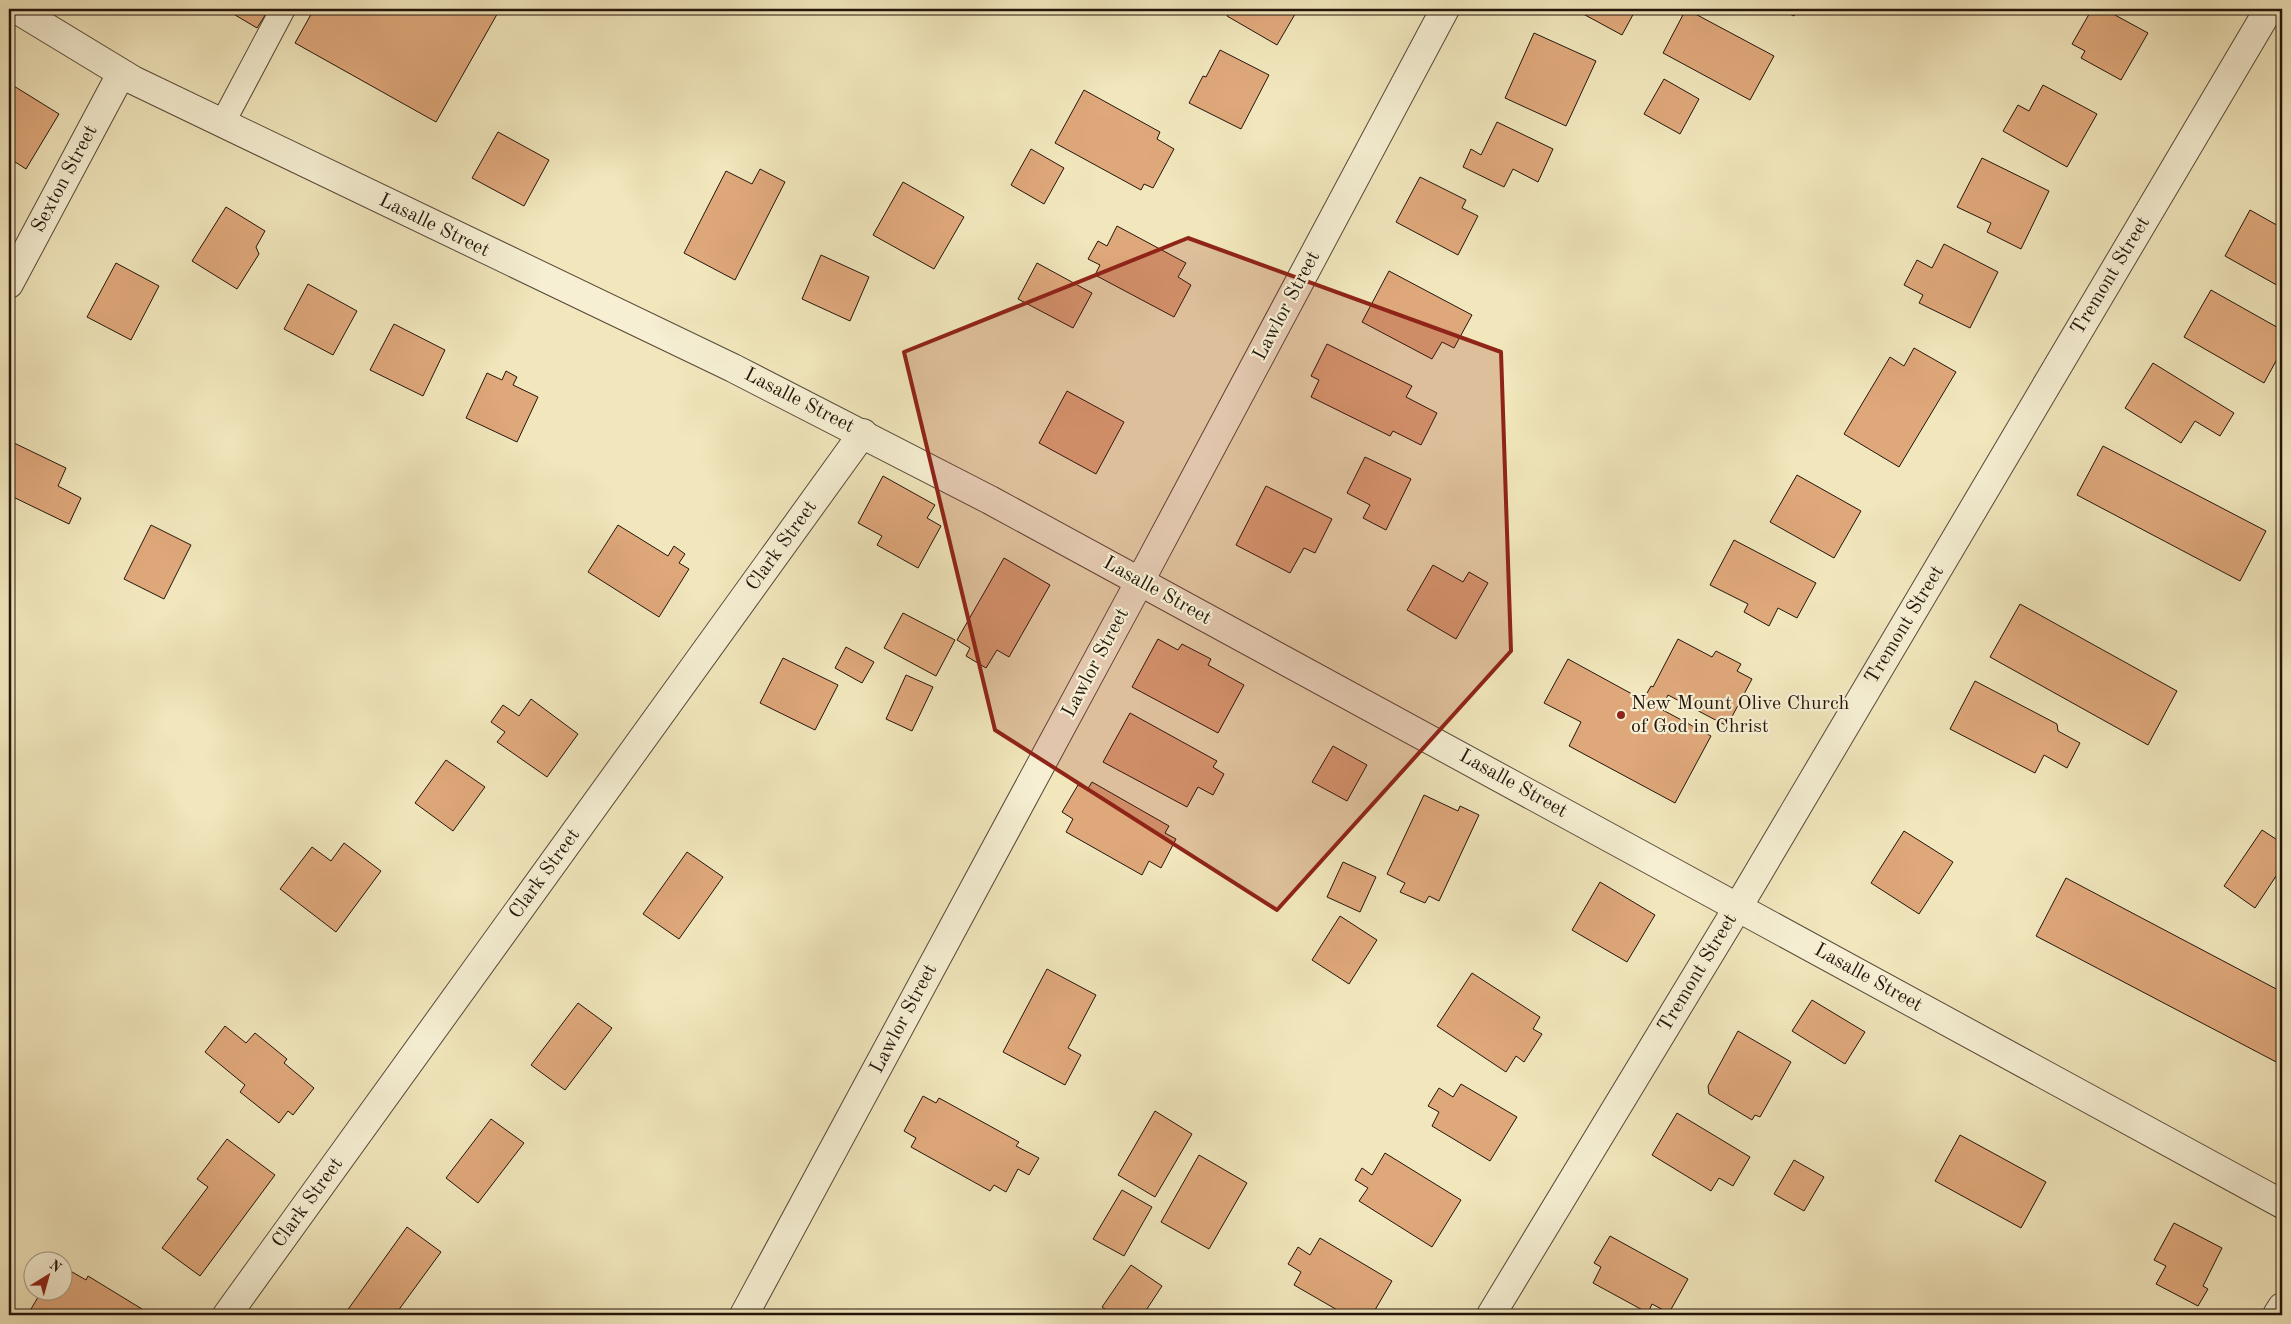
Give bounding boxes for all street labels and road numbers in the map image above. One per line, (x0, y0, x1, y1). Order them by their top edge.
street label: Sexton Street (28, 122, 102, 236)
street label: Lasalle Street (375, 191, 493, 261)
street label: Tremont Street (2068, 213, 2154, 339)
street label: Lawlor Street (1250, 248, 1324, 364)
street label: Lasalle Street (741, 365, 857, 437)
street label: Clark Street (743, 497, 821, 595)
street label: Lasalle Street (1099, 553, 1215, 629)
street label: Tremont Street (1862, 562, 1948, 688)
street label: Lawlor Street (1059, 605, 1133, 721)
street label: Lasalle Street (1455, 746, 1571, 822)
street label: Clark Street (506, 825, 584, 923)
street label: Tremont Street (1655, 910, 1741, 1036)
street label: Lasalle Street (1810, 940, 1926, 1016)
street label: Lawlor Street (867, 961, 941, 1077)
street label: Clark Street (269, 1154, 347, 1252)

